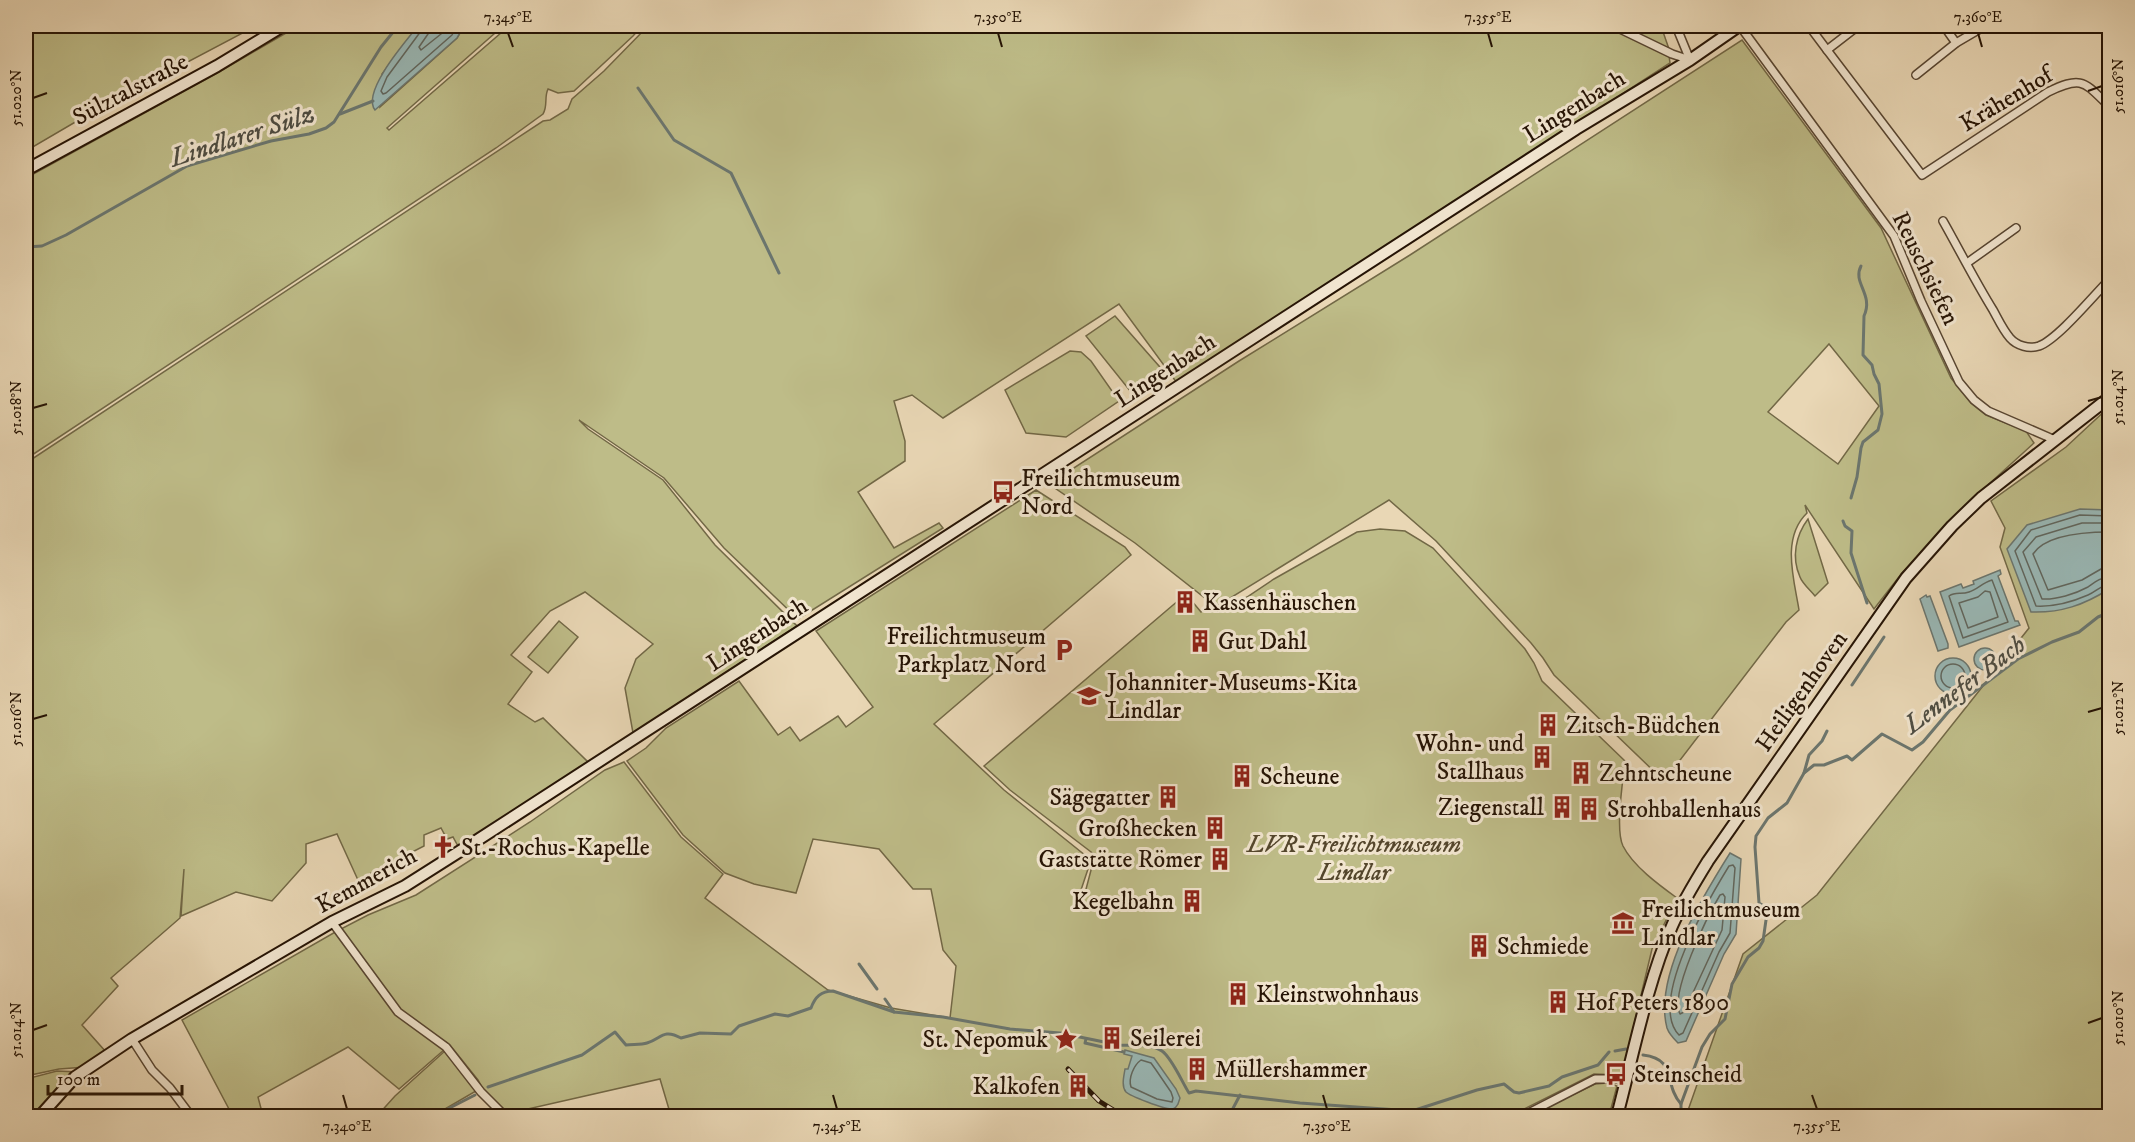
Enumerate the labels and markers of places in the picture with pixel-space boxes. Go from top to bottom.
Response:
place label: Freilichtmuseum Nord [1021,464,1181,522]
bus stop icon: Freilichtmuseum Nord [990,479,1016,505]
place label: Kassenhäuschen [1203,588,1357,618]
building icon: Kassenhäuschen [1172,589,1198,615]
place label: Freilichtmuseum Parkplatz Nord [886,622,1046,680]
place label: Gut Dahl [1218,627,1308,657]
building icon: Gut Dahl [1187,628,1213,654]
parking icon: Freilichtmuseum Parkplatz Nord [1051,637,1077,663]
place label: Johanniter-Museums-Kita Lindlar [1105,668,1358,726]
school or university icon: Johanniter-Museums-Kita Lindlar [1076,683,1102,709]
place label: Zitsch-Büdchen [1566,711,1720,741]
building icon: Zitsch-Büdchen [1535,712,1561,738]
place label: Wohn- und Stallhaus [1415,729,1524,787]
building icon: Wohn- und Stallhaus [1529,744,1555,770]
place label: Zehntscheune [1599,759,1732,789]
building icon: Zehntscheune [1568,760,1594,786]
place label: Scheune [1260,762,1339,792]
building icon: Scheune [1229,763,1255,789]
place label: Sägegatter [1049,783,1150,813]
building icon: Sägegatter [1155,784,1181,810]
place label: Ziegenstall [1438,793,1545,823]
building icon: Ziegenstall [1549,794,1575,820]
place label: Strohballenhaus [1607,795,1761,825]
building icon: Strohballenhaus [1576,796,1602,822]
place label: Großhecken [1078,814,1197,844]
building icon: Großhecken [1202,815,1228,841]
place label: St.-Rochus-Kapelle [461,833,650,863]
church icon: St.-Rochus-Kapelle [430,834,456,860]
place label: Gaststätte Römer [1039,845,1202,875]
building icon: Gaststätte Römer [1207,846,1233,872]
place label: Kegelbahn [1072,887,1174,917]
building icon: Kegelbahn [1179,888,1205,914]
place label: Freilichtmuseum Lindlar [1641,895,1801,953]
museum icon: Freilichtmuseum Lindlar [1610,910,1636,936]
place label: Schmiede [1497,932,1589,962]
building icon: Schmiede [1466,933,1492,959]
place label: Kleinstwohnhaus [1256,980,1419,1010]
building icon: Kleinstwohnhaus [1225,981,1251,1007]
place label: Hof Peters 1890 [1576,988,1729,1018]
building icon: Hof Peters 1890 [1545,989,1571,1015]
place label: Seilerei [1130,1024,1201,1054]
place label: St. Nepomuk [923,1025,1048,1055]
building icon: Seilerei [1099,1025,1125,1051]
place icon: St. Nepomuk [1053,1026,1079,1052]
place label: Müllershammer [1215,1055,1367,1085]
building icon: Müllershammer [1184,1056,1210,1082]
place label: Steinscheid [1634,1060,1742,1090]
bus stop icon: Steinscheid [1603,1061,1629,1087]
place label: Kalkofen [972,1072,1060,1102]
building icon: Kalkofen [1065,1073,1091,1099]

